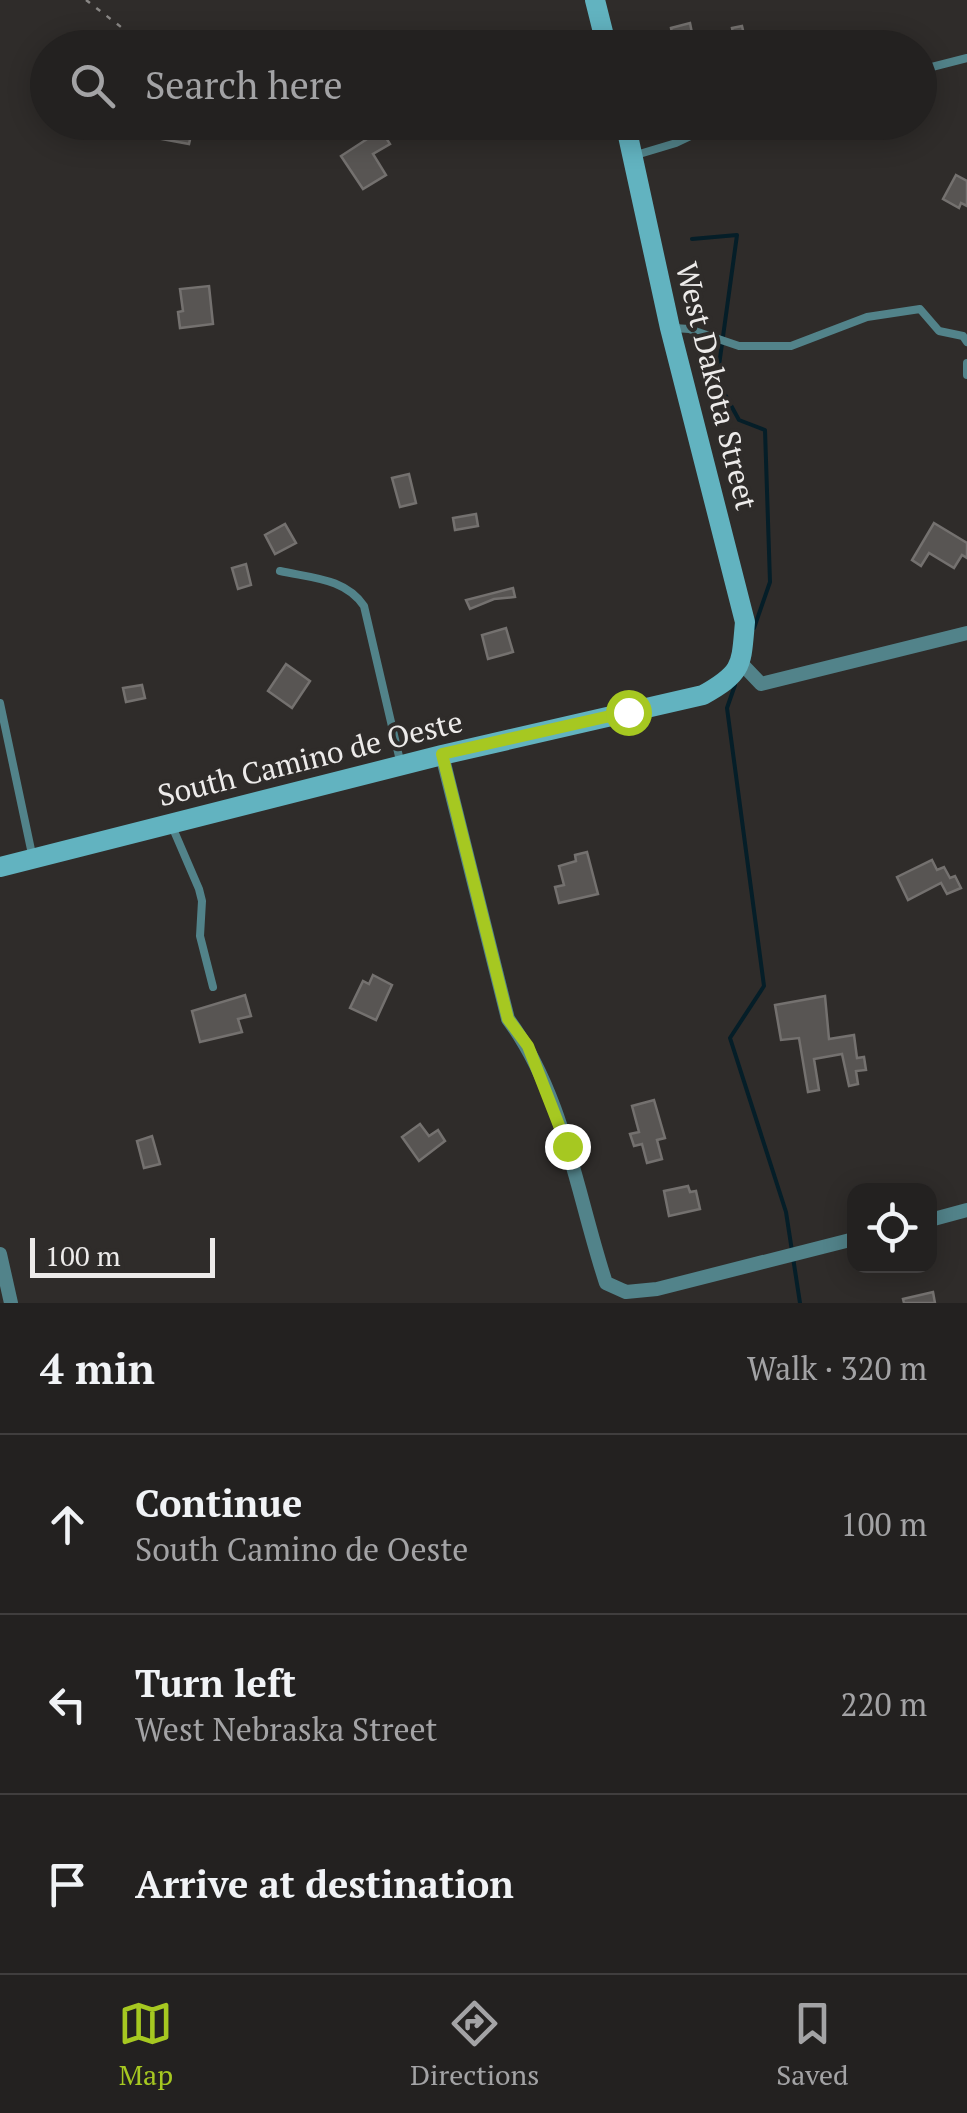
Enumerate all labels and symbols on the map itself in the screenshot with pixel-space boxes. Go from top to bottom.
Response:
street label: West Dakota Street [667,258,767,514]
route start [606,690,652,736]
street label: South Camino de Oeste [154,701,466,815]
route end [545,1124,591,1170]
scale bar [30,1233,215,1278]

